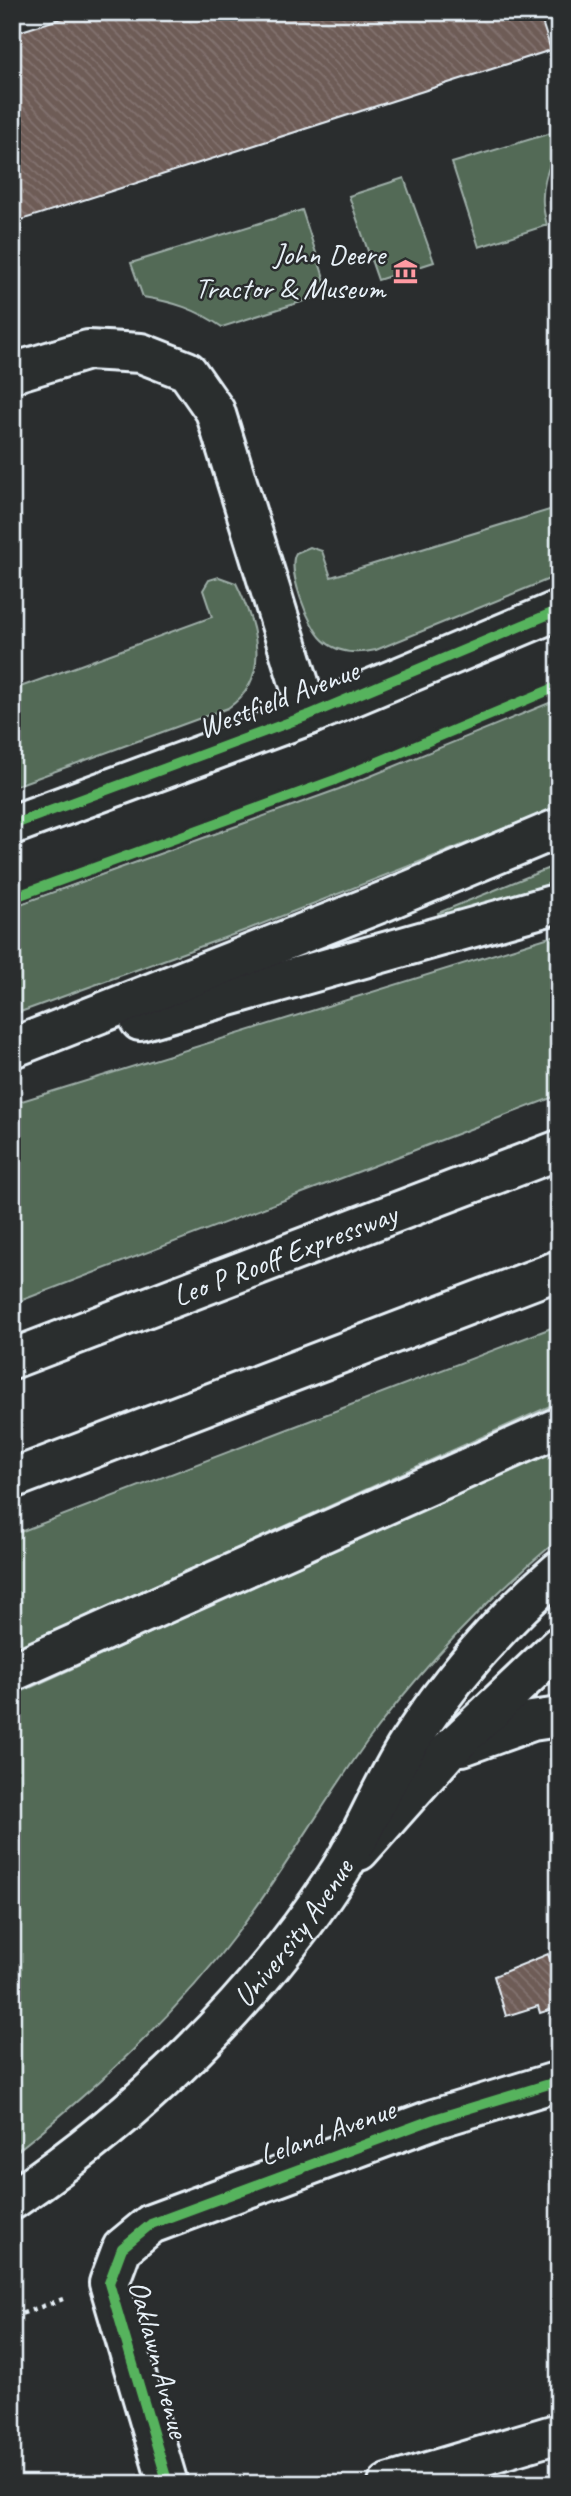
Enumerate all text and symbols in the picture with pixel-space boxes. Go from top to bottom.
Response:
place label: John Deere Tractor & Museum [195,235,387,307]
museum icon: John Deere Tractor & Museum [391,257,419,285]
street label: Westfield Avenue [193,650,366,747]
street label: Leo P Rooff Expressway [168,1194,405,1315]
street label: University Avenue [225,1850,363,2015]
street label: Leland Avenue [254,2089,402,2174]
street label: Oaklawn Avenue [120,2276,199,2444]

